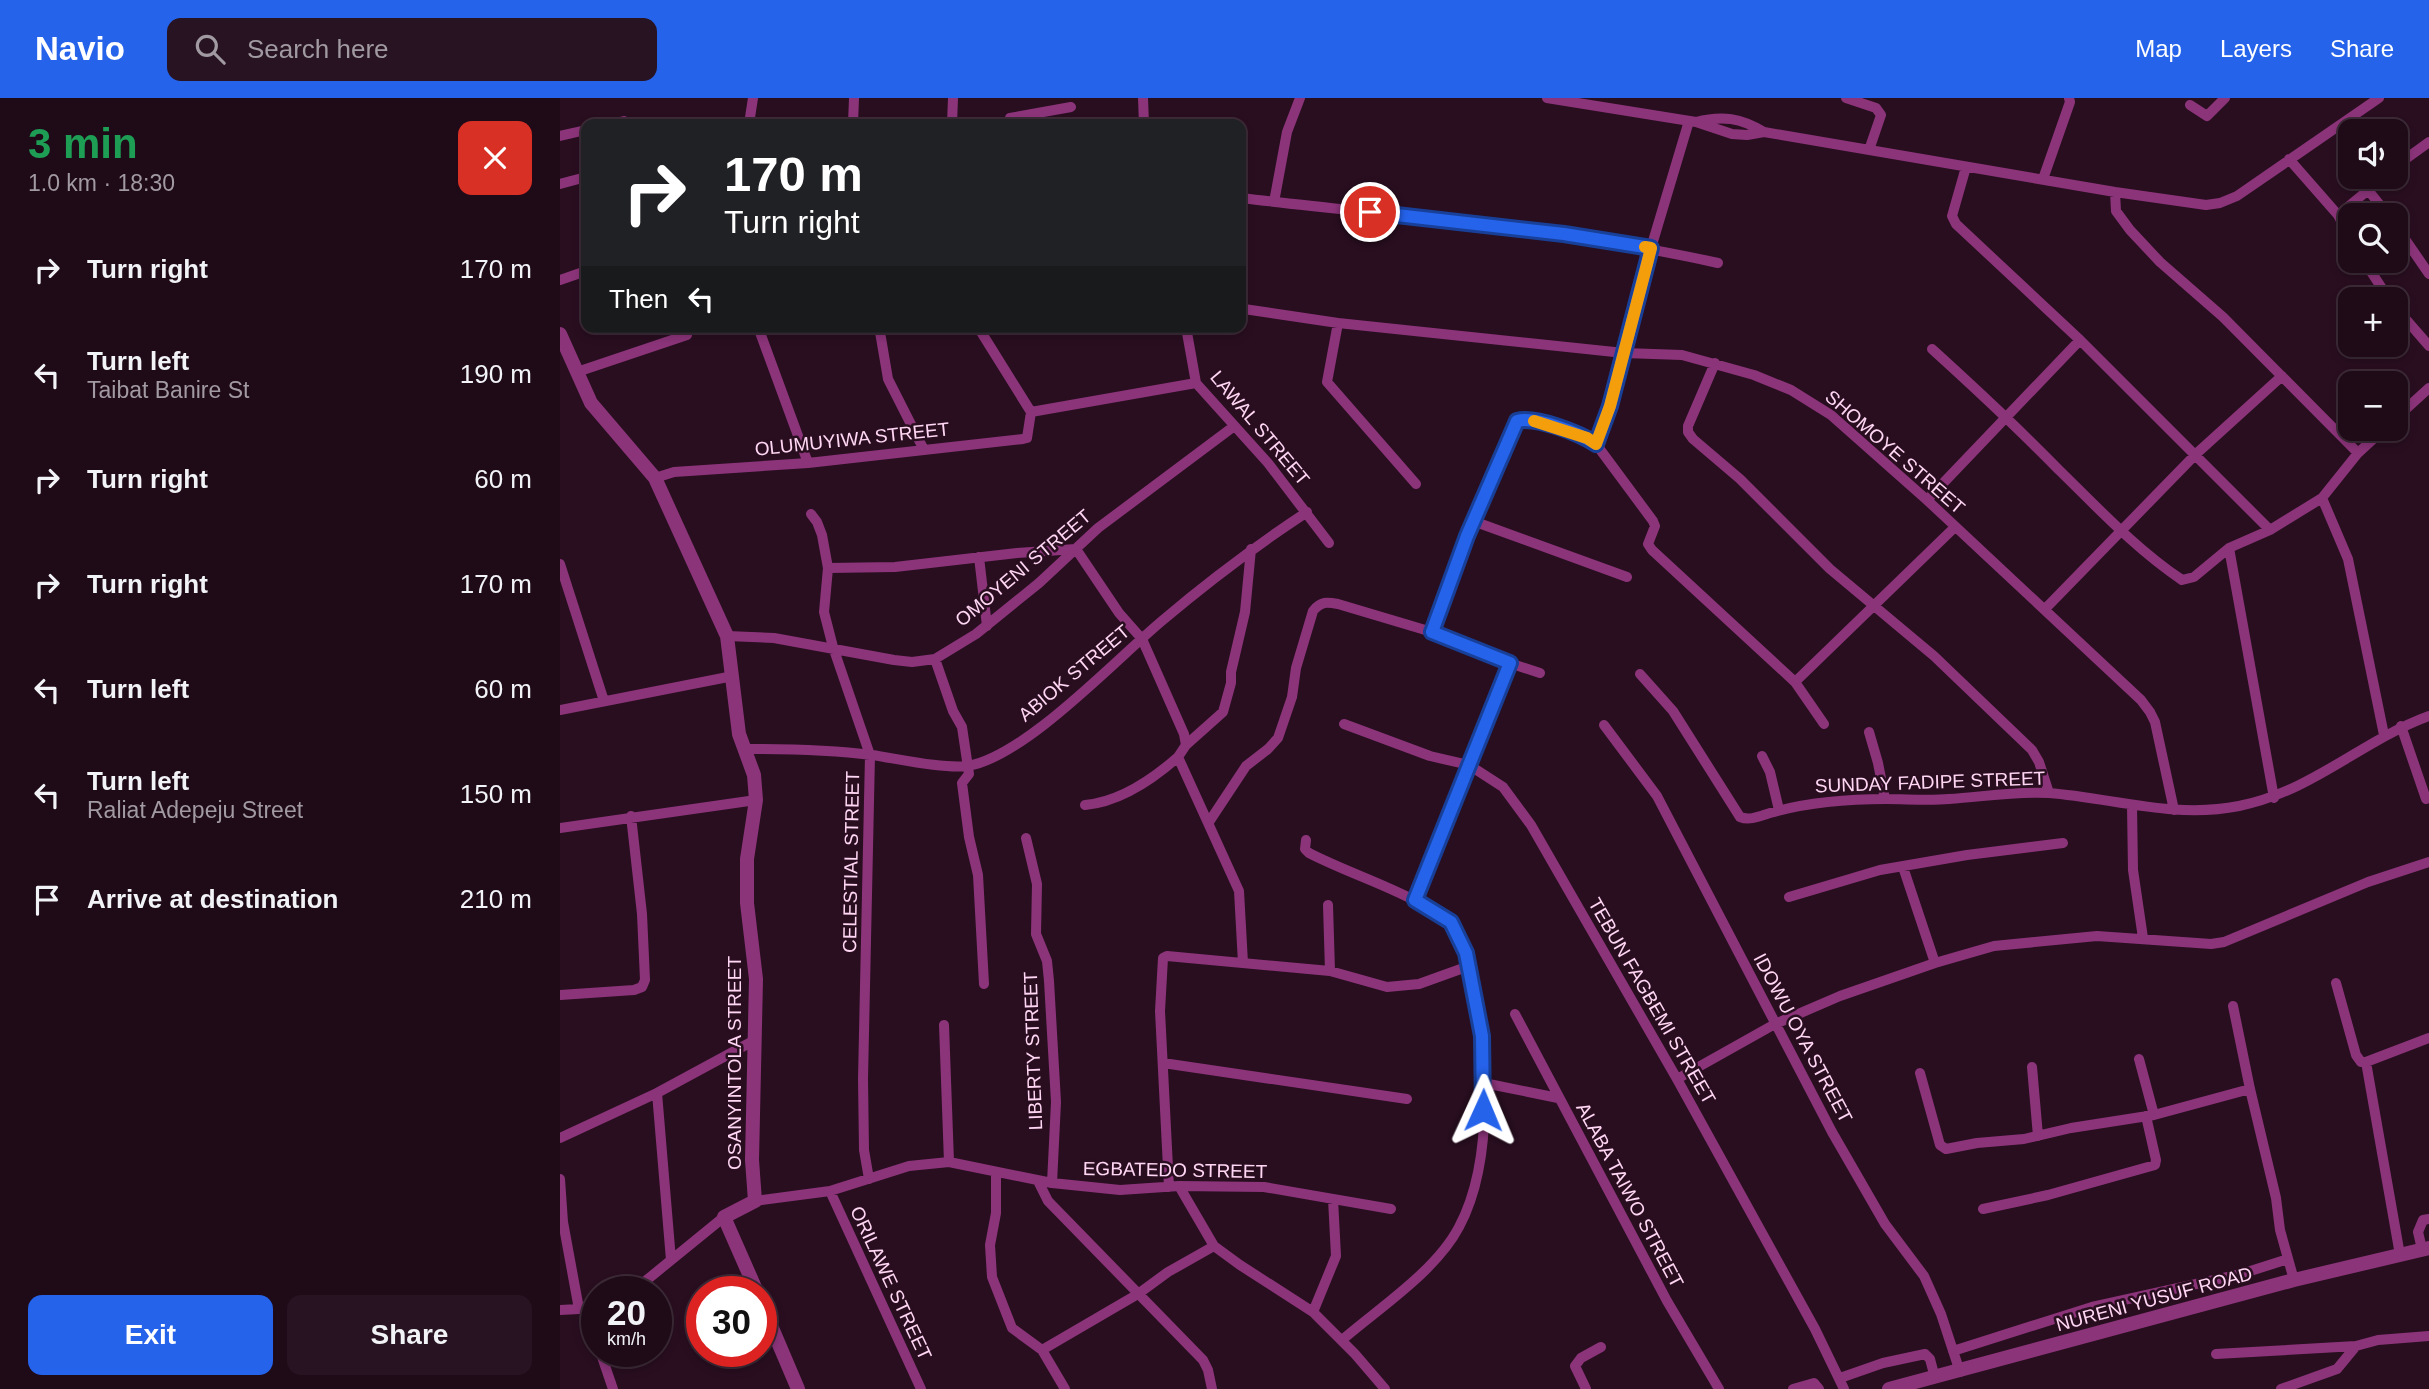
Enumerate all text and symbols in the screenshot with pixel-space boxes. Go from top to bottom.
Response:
search box [167,18,657,81]
text: Navio [35,30,125,67]
icon: search [191,30,229,68]
text: Search here [247,34,389,64]
text: Map [2135,35,2182,62]
text: Layers [2220,35,2292,62]
text: Share [2330,35,2394,62]
map controls [2338,119,2408,441]
button: sound [2338,119,2408,189]
text: 3 min [28,120,138,167]
button: close [458,121,532,195]
icon: right [609,147,700,238]
text: 170 m [724,147,863,201]
text: 1.0 km · 18:30 [28,170,175,196]
pin [1340,182,1400,242]
icon: arrive [1351,193,1389,231]
button: search [2338,203,2408,273]
text: Turn right [724,204,860,240]
icon: right [28,251,66,289]
text: Turn right [87,254,208,284]
text: 170 m [460,254,532,284]
icon: left [682,280,720,318]
text: Then [609,284,668,314]
button: + [2338,287,2408,357]
text: Turn left [87,346,189,376]
icon: left [28,356,66,394]
text: 190 m [460,359,532,389]
street label: LAWAL STREET [1206,367,1314,490]
button: − [2338,371,2408,441]
text: Taibat Banire St [87,377,249,403]
street label: SHOMOYE STREET [1821,386,1969,518]
street label: OLUMUYIWA STREET [754,418,951,460]
icon: right [28,461,66,499]
text: Turn right [87,464,208,494]
text: 60 m [474,464,532,494]
street label: OMOYENI STREET [951,505,1095,631]
icon: right [28,566,66,604]
text: Turn right [87,569,208,599]
text: 170 m [460,569,532,599]
street label: ABIOK STREET [1014,620,1134,725]
icon: left [28,671,66,709]
text: Turn left [87,674,189,704]
text: 60 m [474,674,532,704]
text: Turn left [87,766,189,796]
street label: SUNDAY FADIPE STREET [1814,767,2046,797]
street label: CELESTIAL STREET [839,770,863,953]
icon: left [28,776,66,814]
text: 150 m [460,779,532,809]
text: Raliat Adepeju Street [87,797,303,823]
icon: arrive [28,881,66,919]
text: Arrive at destination [87,884,338,914]
text: 210 m [460,884,532,914]
street label: TEBUN FAGBEMI STREET [1584,894,1720,1108]
street label: IDOWU OYA STREET [1749,950,1857,1127]
street label: OSANYINTOLA STREET [724,956,745,1170]
street label: LIBERTY STREET [1020,971,1046,1131]
position arrow [1446,1073,1520,1147]
street label: ALABA TAIWO STREET [1572,1099,1688,1291]
street label: EGBATEDO STREET [1083,1158,1268,1182]
street label: ORILAWE STREET [846,1203,936,1364]
street label: NURENI YUSUF ROAD [2054,1263,2254,1335]
speed limit sign: 30 [686,1276,777,1367]
text: 20 [607,1293,646,1332]
button: Exit [28,1295,273,1375]
button: Share [287,1295,532,1375]
text: km/h [607,1329,646,1349]

